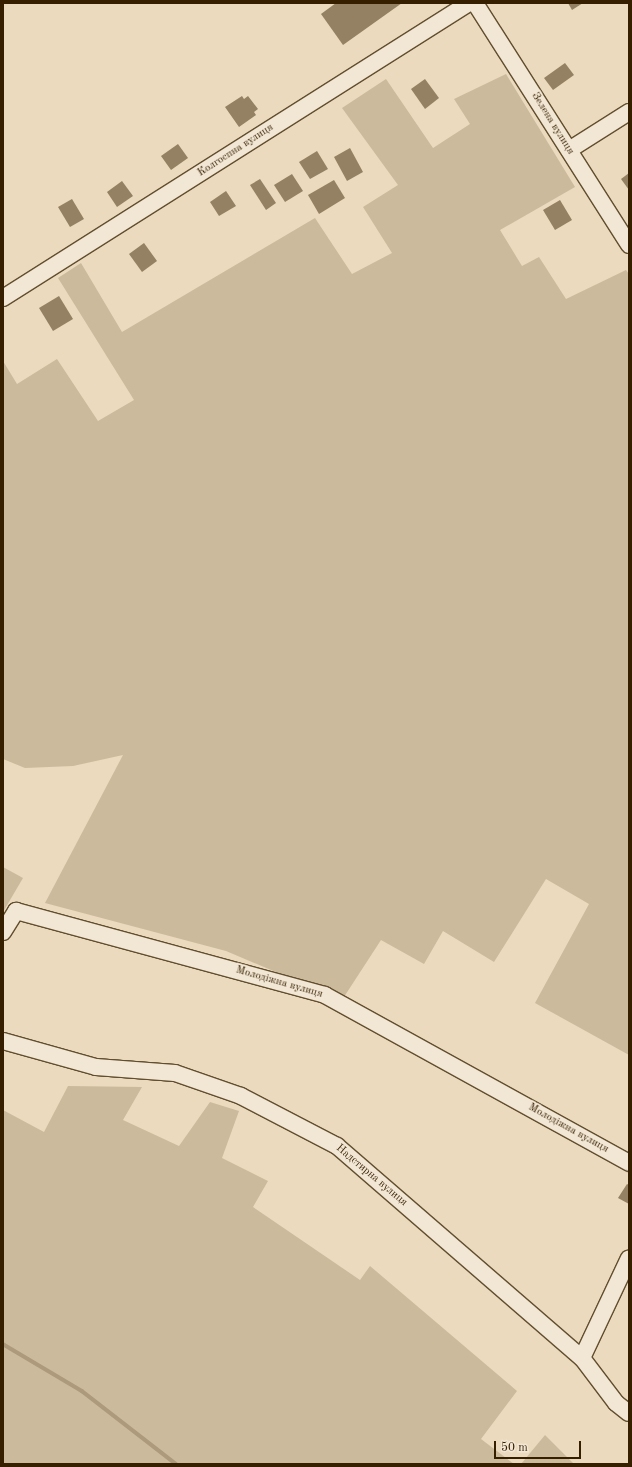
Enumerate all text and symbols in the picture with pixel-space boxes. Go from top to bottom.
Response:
street label: Зелена вулиця [528,90,576,158]
street label: Колгоспна вулиця [196,122,276,180]
street label: Молодіжна вулиця [234,964,324,1002]
street label: Молодіжна вулиця [525,1101,611,1157]
street label: Надстирна вулиця [333,1142,409,1210]
scale bar [496,1433,583,1459]
text: 50 m [501,1442,528,1454]

